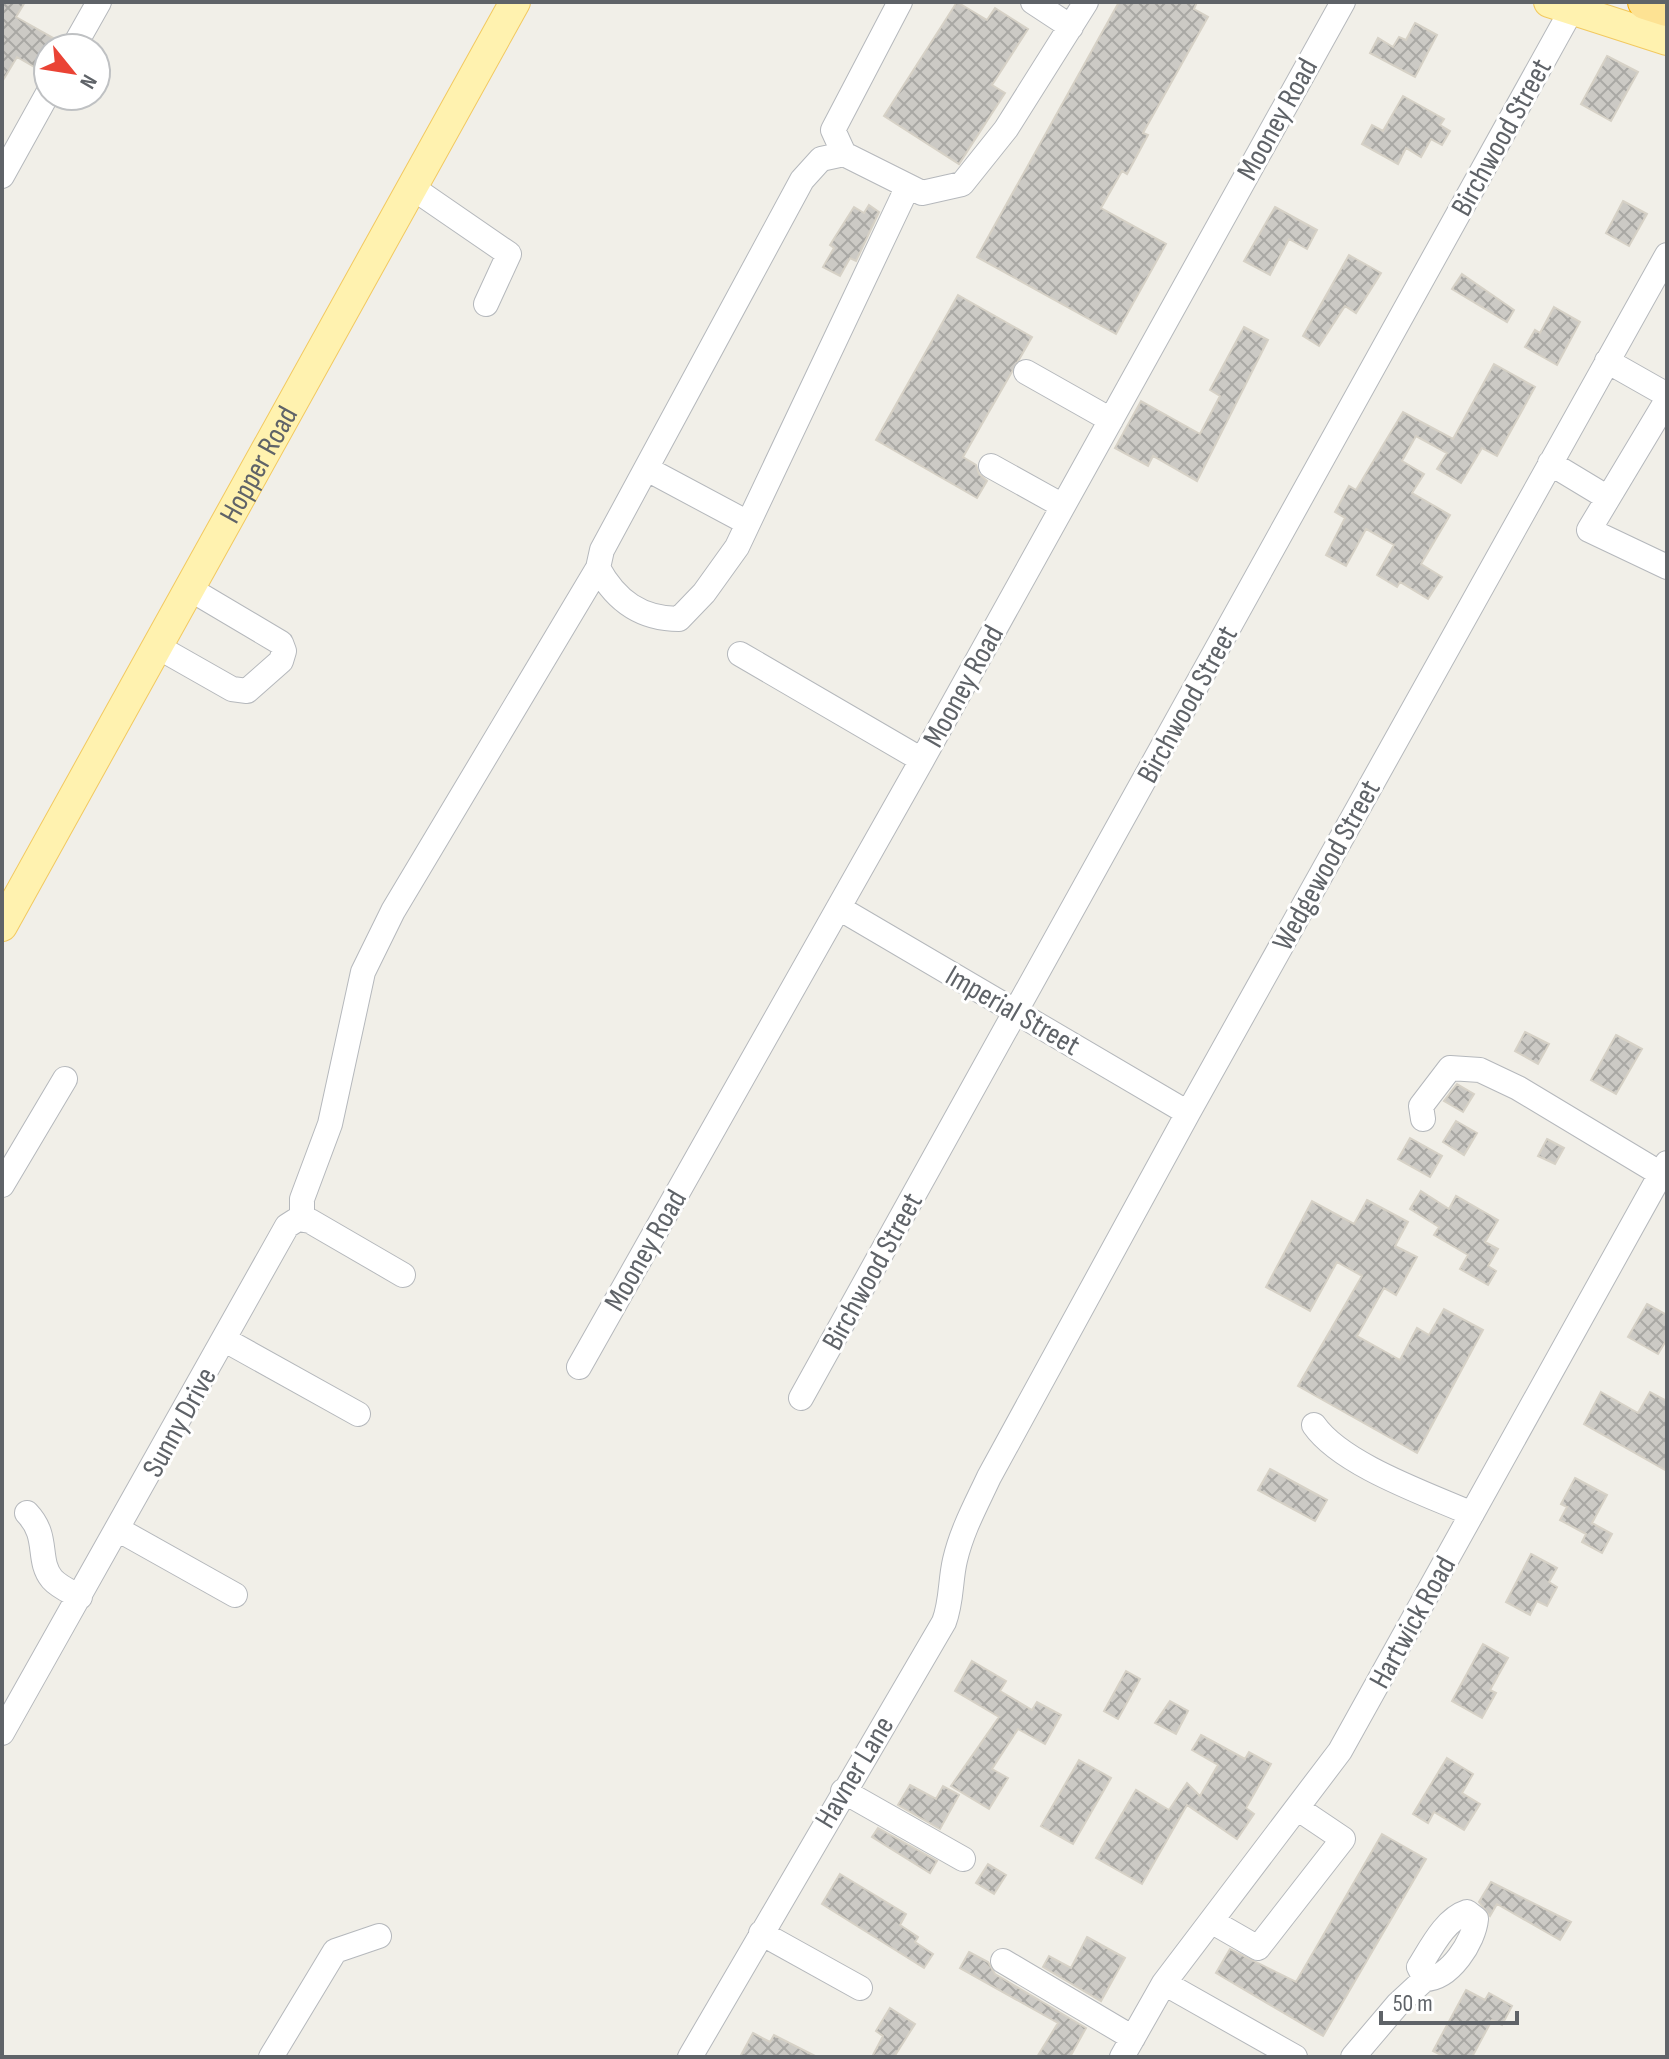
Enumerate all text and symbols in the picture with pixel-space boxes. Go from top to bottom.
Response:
north arrow [32,32,112,112]
street label: Mooney Road [1230,52,1326,187]
street label: Birchwood Street [1444,53,1560,222]
text: N [73,69,103,93]
street label: Hopper Road [212,400,306,530]
street label: Mooney Road [916,619,1012,754]
street label: Birchwood Street [1130,620,1246,789]
street label: Wedgewood Street [1265,774,1389,957]
street label: Imperial Street [939,958,1086,1064]
street label: Mooney Road [597,1184,695,1317]
street label: Birchwood Street [815,1187,931,1356]
street label: Sunny Drive [135,1361,225,1484]
street label: Hartwick Road [1362,1550,1464,1695]
street label: Havner Lane [807,1710,902,1835]
scale bar [1381,1975,1517,2025]
text: 50 m [1393,1989,1433,2018]

